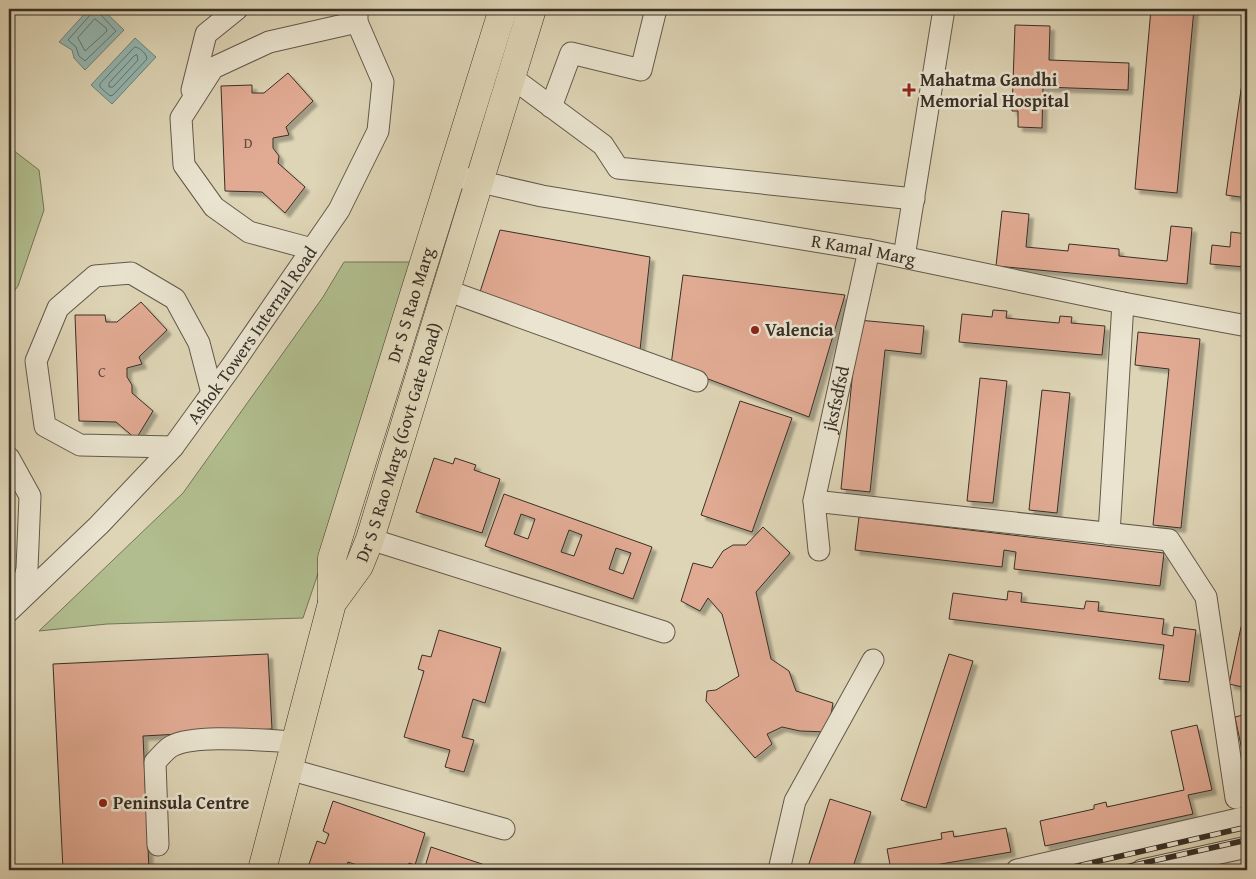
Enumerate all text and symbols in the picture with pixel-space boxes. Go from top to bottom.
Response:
place label: Mahatma Gandhi Memorial Hospital [920,66,1070,114]
marker: Mahatma Gandhi Memorial Hospital [902,83,916,97]
house number: D [243,132,253,153]
street label: R Kamal Marg [809,227,918,272]
street label: Ashok Towers Internal Road [180,240,323,429]
street label: Dr S S Rao Marg [380,244,441,366]
place label: Valencia [765,316,834,343]
street label: Dr S S Rao Marg (Govt Gate Road) [348,319,448,566]
marker: Valencia [749,324,761,336]
house number: C [98,361,106,382]
street label: jksfsdfsd [815,363,856,437]
place label: Peninsula Centre [113,789,249,816]
marker: Peninsula Centre [97,797,109,809]

